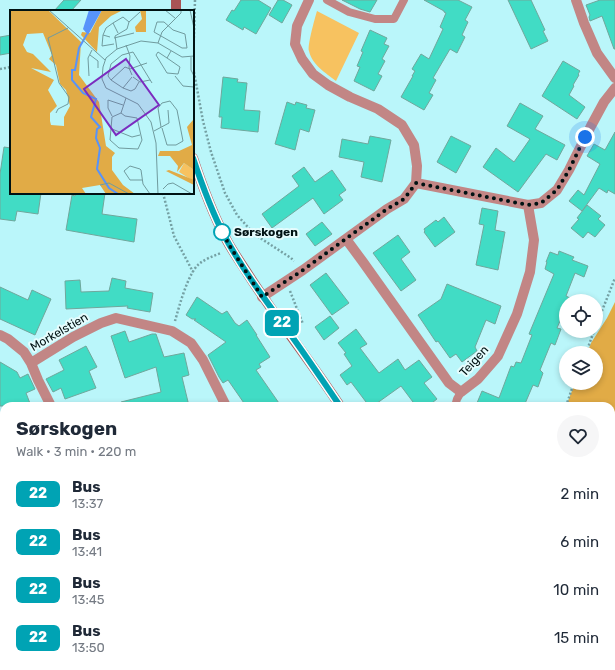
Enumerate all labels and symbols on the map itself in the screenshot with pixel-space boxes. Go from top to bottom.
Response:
inset map [10,10,194,194]
your location [575,127,595,147]
marker: Sørskogen [213,223,231,241]
place label: Sørskogen [234,225,298,239]
street label: Morkelstien [28,310,90,354]
line badge: 22 [264,310,300,336]
street label: Teigen [457,343,491,379]

